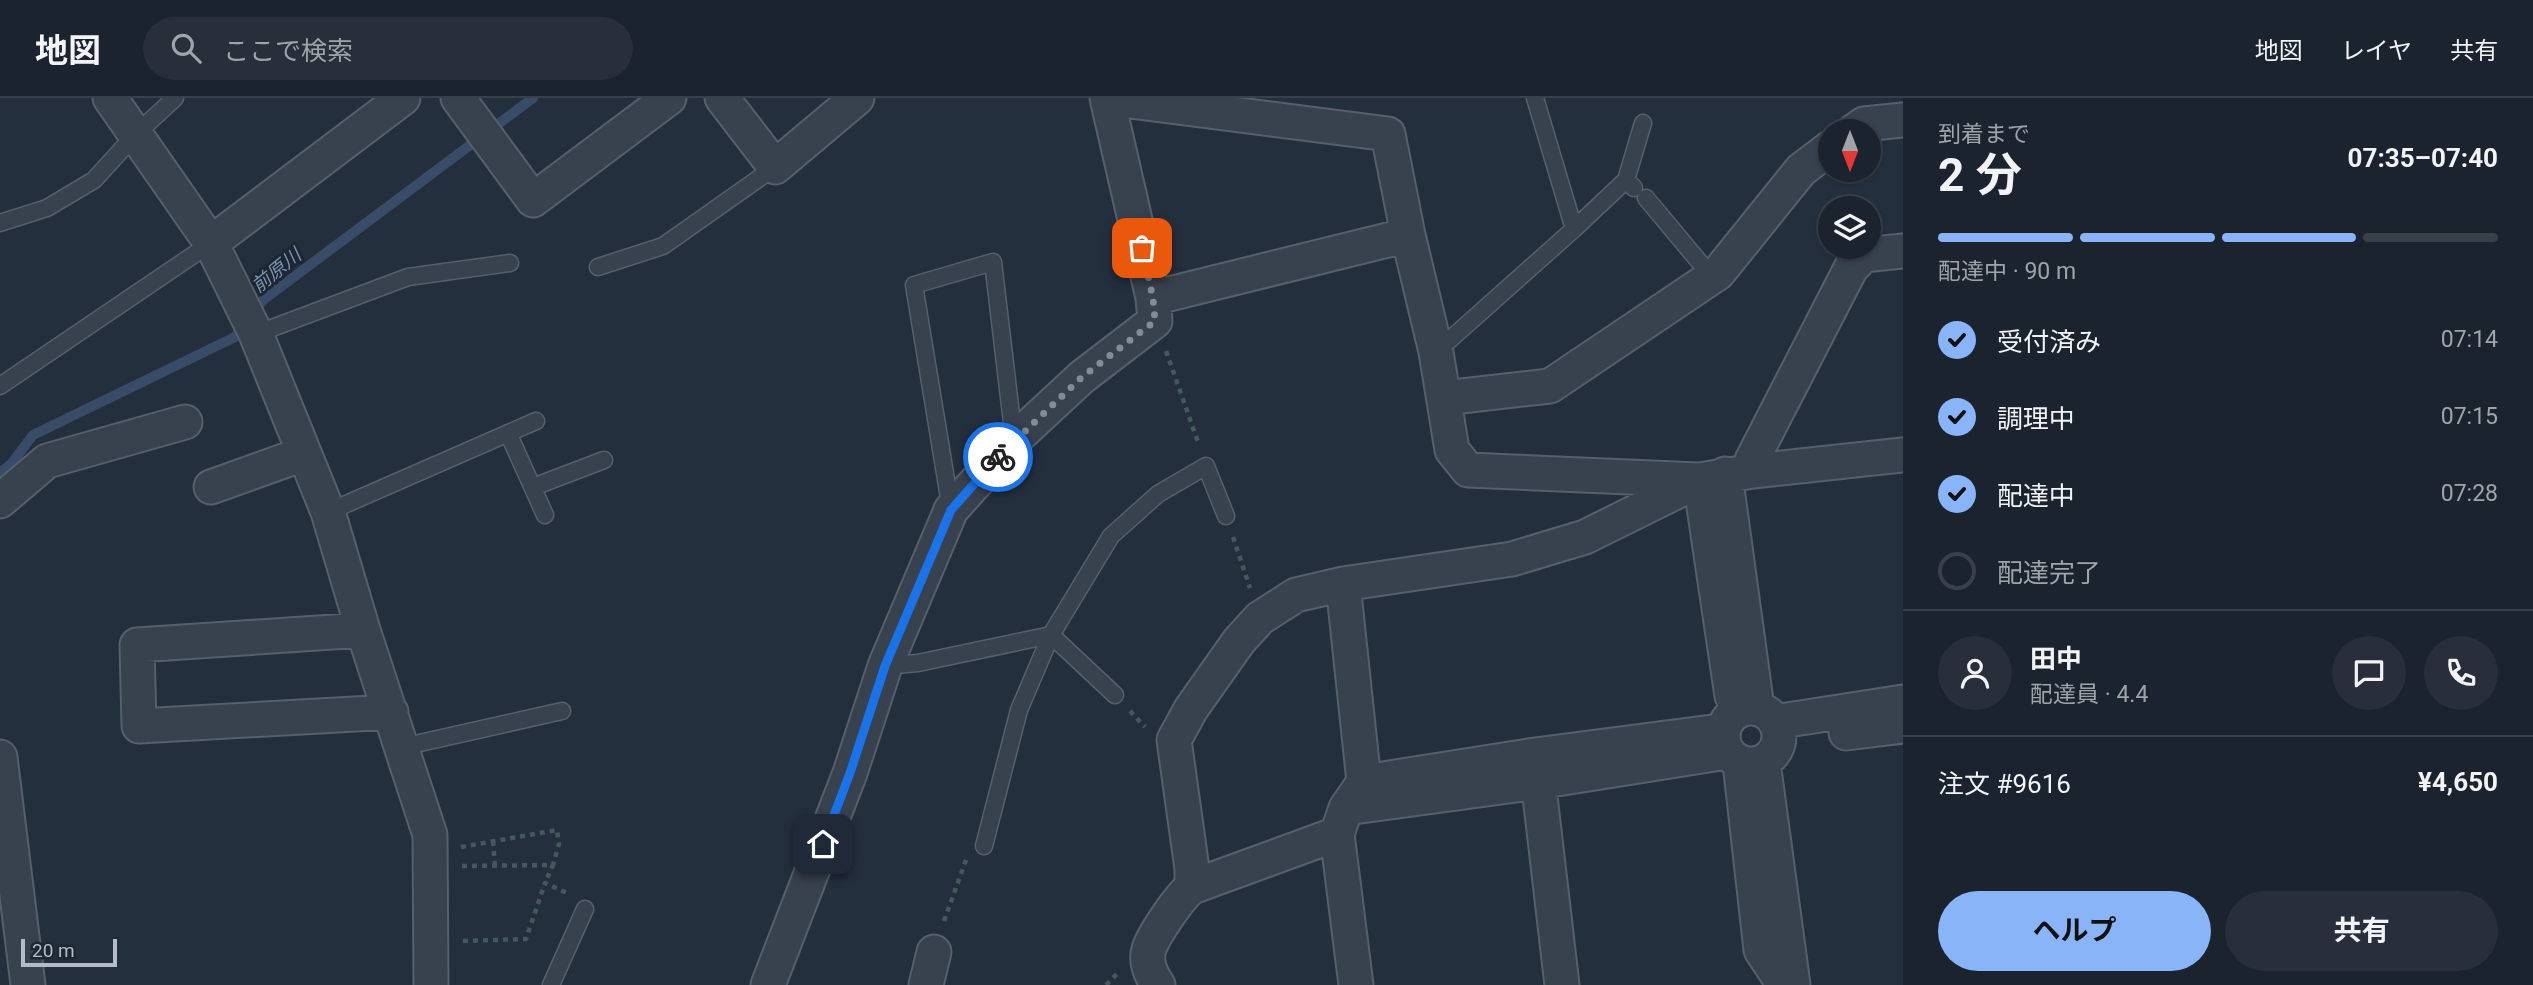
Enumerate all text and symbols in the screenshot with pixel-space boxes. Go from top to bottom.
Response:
search box [143,17,633,80]
icon: search [167,29,205,67]
text: 地図 [35,31,101,70]
text: ここで検索 [223,36,353,66]
text: 地図 [2255,37,2303,65]
text: レイヤ [2341,37,2412,65]
text: 共有 [2450,37,2498,65]
north arrow [1818,119,1881,182]
map controls [1818,119,1881,259]
text: 到着まで [1938,121,2030,148]
text: 07:35–07:40 [2348,143,2498,173]
text: 2 分 [1938,148,2022,202]
button: layers [1818,196,1881,259]
pin [1112,218,1172,278]
icon: bag [1123,229,1161,267]
water label: 前原川 [247,242,307,297]
text: 配達中 · 90 m [1938,258,2076,285]
icon: check [1938,321,1976,359]
text: 07:14 [2441,326,2498,353]
text: 受付済み [1997,327,2101,357]
icon: check [1938,398,1976,436]
text: 07:15 [2441,403,2498,430]
text: 調理中 [1997,404,2075,434]
courier [963,422,1033,492]
icon: bike [979,438,1017,476]
icon: check [1938,475,1976,513]
text: 07:28 [2441,480,2498,507]
text: 配達中 [1997,481,2075,511]
text: 配達完了 [1997,558,2101,588]
button: person [1938,636,2012,710]
button: chat [2332,636,2406,710]
button: phone [2424,636,2498,710]
text: 田中 [2030,644,2082,674]
text: 配達員 · 4.4 [2030,681,2148,708]
text: ¥4,650 [2418,767,2498,797]
text: 注文 #9616 [1938,769,2071,799]
pin [793,814,853,874]
icon: home [804,825,842,863]
button: ヘルプ [1938,891,2211,971]
button: 共有 [2225,891,2498,971]
scale bar [21,936,117,968]
text: 20 m [32,939,75,962]

